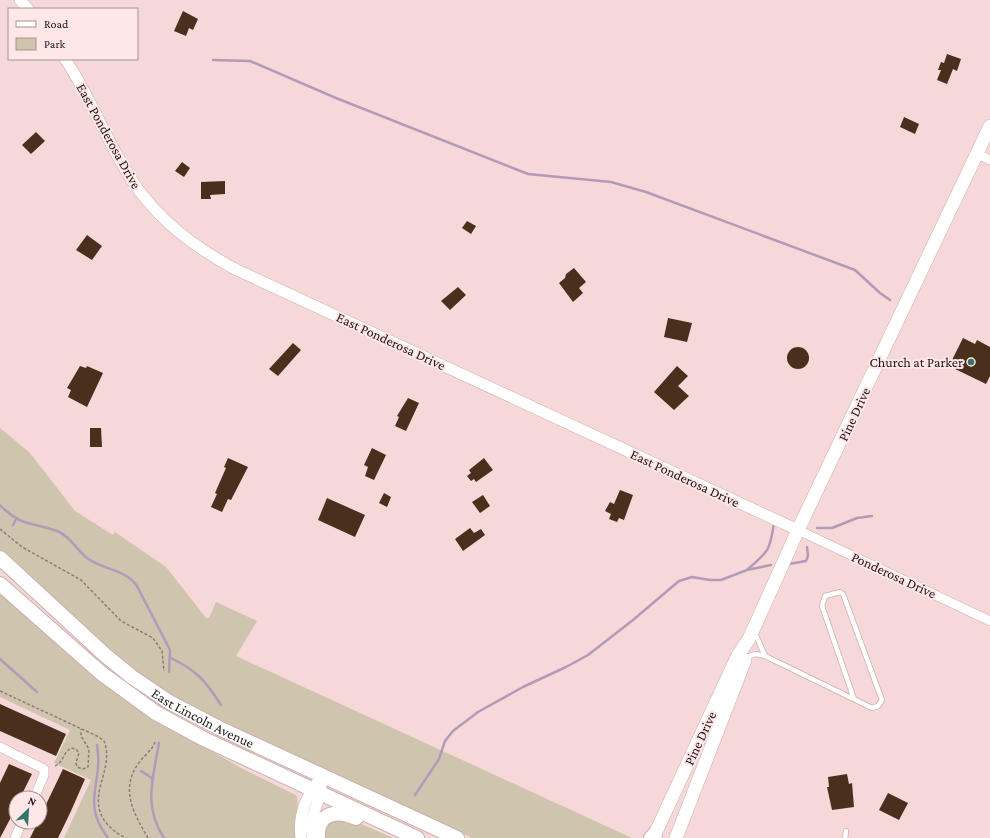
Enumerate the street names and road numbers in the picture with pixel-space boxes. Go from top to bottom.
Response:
street label: East Ponderosa Drive [73,80,145,192]
street label: East Ponderosa Drive [334,309,448,373]
street label: Pine Drive [835,385,873,443]
street label: East Ponderosa Drive [628,446,742,510]
street label: Ponderosa Drive [849,548,939,602]
street label: East Lincoln Avenue [149,685,257,751]
street label: Pine Drive [681,709,719,767]

